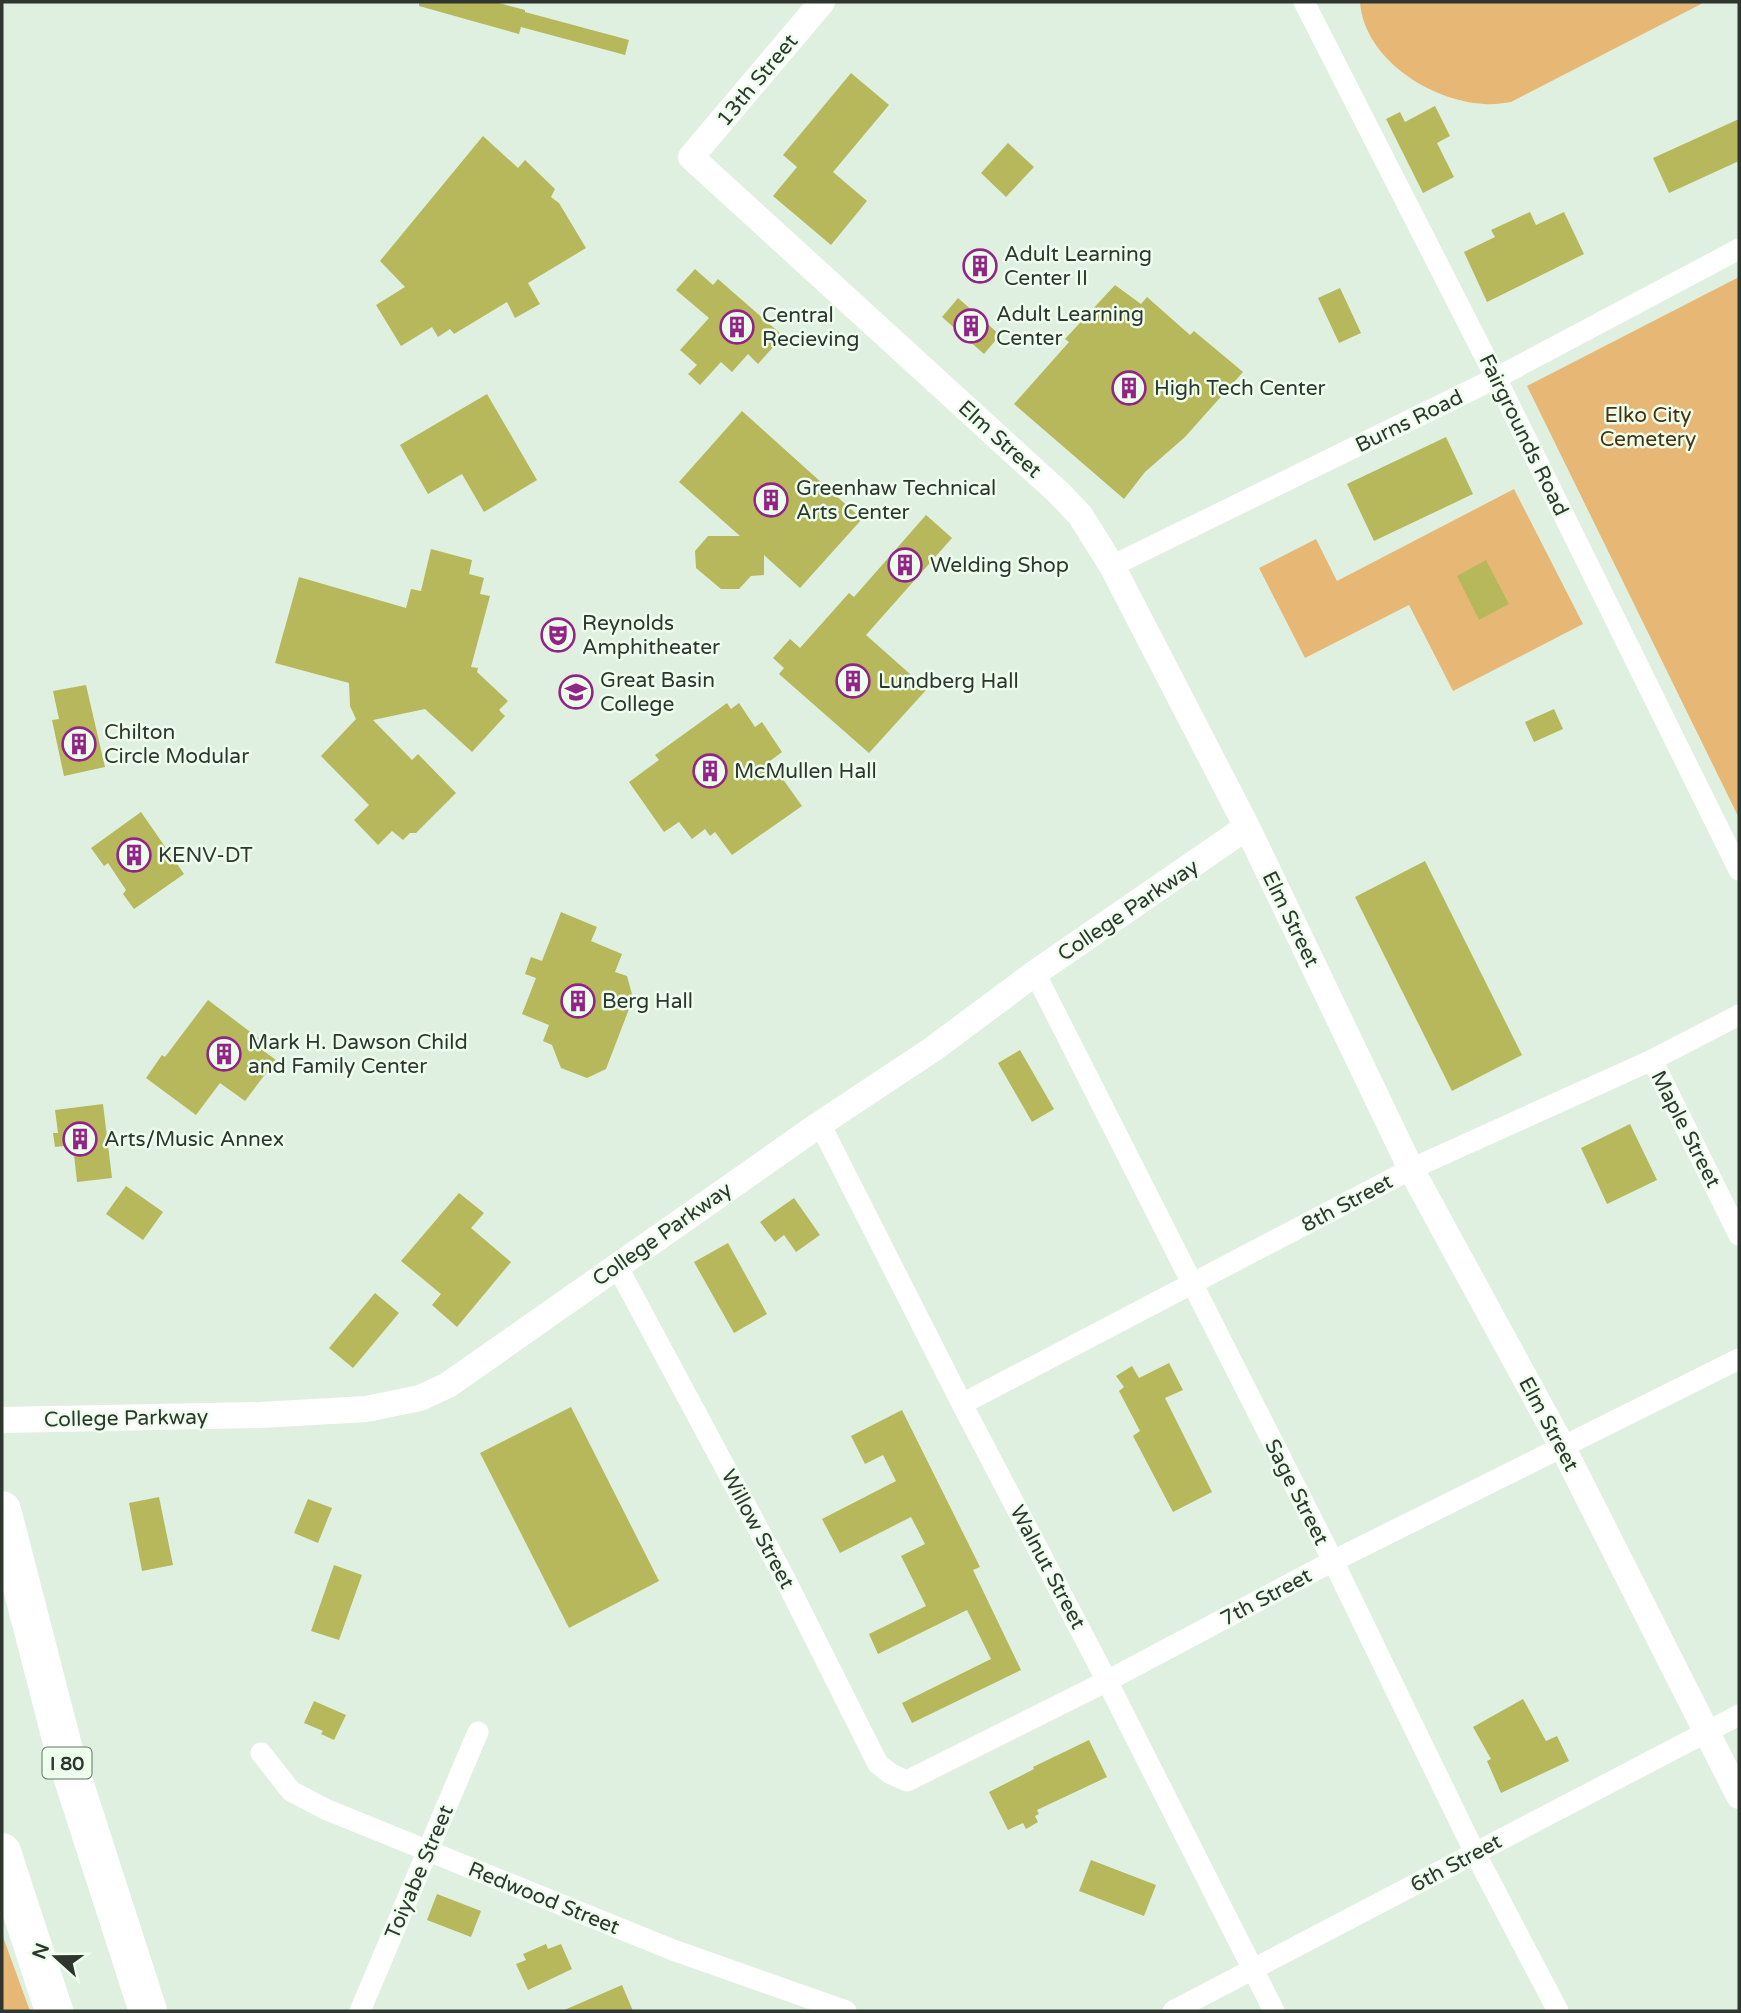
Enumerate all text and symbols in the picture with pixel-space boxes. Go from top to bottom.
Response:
street label: 13th Street [712,29,803,132]
place label: Adult Learning Center II [1004,242,1152,291]
building icon: Adult Learning Center II [961,247,999,285]
place label: Adult Learning Center [996,302,1144,351]
place label: Central Recieving [762,303,859,352]
building icon: Adult Learning Center [952,307,990,345]
building icon: Central Recieving [718,308,756,346]
street label: Fairgrounds Road [1474,350,1574,520]
building icon: High Tech Center [1110,369,1148,407]
place label: High Tech Center [1154,376,1326,401]
street label: Burns Road [1351,385,1467,458]
street label: Elm Street [953,395,1046,483]
park label: Elko City Cemetery [1600,403,1696,452]
place label: Greenhaw Technical Arts Center [796,476,996,525]
building icon: Greenhaw Technical Arts Center [752,481,790,519]
building icon: Welding Shop [886,546,924,584]
place label: Welding Shop [930,553,1069,578]
place label: Reynolds Amphitheater [582,611,720,660]
theatre icon: Reynolds Amphitheater [539,616,577,654]
building icon: Lundberg Hall [834,662,872,700]
place label: Great Basin College [600,668,715,717]
place label: Lundberg Hall [878,669,1019,694]
school or university icon: Great Basin College [557,673,595,711]
place label: Chilton Circle Modular [104,720,249,769]
building icon: Chilton Circle Modular [60,725,98,763]
building icon: McMullen Hall [691,752,729,790]
place label: McMullen Hall [734,759,877,784]
building icon: KENV-DT [115,836,153,874]
place label: KENV-DT [158,843,253,868]
street label: College Parkway [1053,854,1203,967]
street label: Elm Street [1257,867,1324,971]
building icon: Berg Hall [559,982,597,1020]
place label: Berg Hall [602,989,693,1014]
place label: Mark H. Dawson Child and Family Center [248,1030,468,1079]
building icon: Mark H. Dawson Child and Family Center [205,1035,243,1073]
street label: Maple Street [1645,1067,1726,1192]
building icon: Arts/Music Annex [61,1120,99,1158]
place label: Arts/Music Annex [104,1127,284,1152]
street label: 8th Street [1297,1169,1397,1238]
street label: College Parkway [588,1177,737,1292]
street label: Elm Street [1513,1373,1584,1476]
street label: College Parkway [44,1405,208,1432]
street label: Sage Street [1259,1435,1334,1549]
street label: Willow Street [716,1465,799,1593]
street label: Walnut Street [1004,1501,1091,1633]
street label: 7th Street [1216,1563,1316,1632]
road number: I 80 [42,1748,92,1778]
street label: Toiyabe Street [380,1801,459,1943]
street label: 6th Street [1406,1829,1506,1898]
street label: Redwood Street [465,1857,623,1940]
north arrow [21,1922,91,1992]
text: N [28,1940,54,1962]

